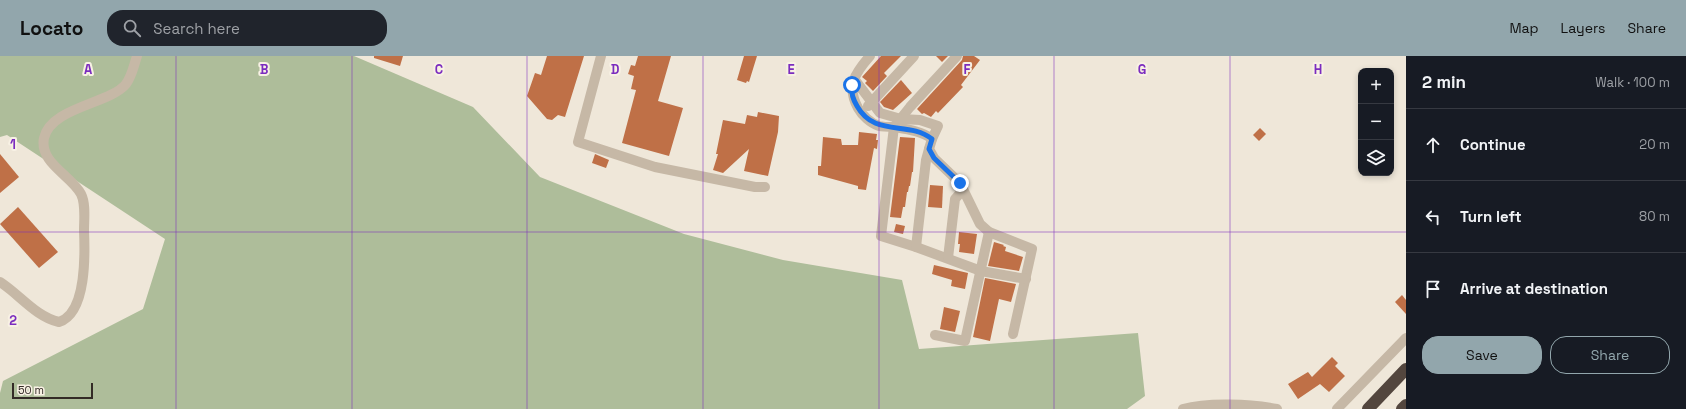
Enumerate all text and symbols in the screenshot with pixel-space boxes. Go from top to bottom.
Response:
search box [107,10,387,46]
text: Locato [20,16,83,41]
icon: search [121,17,143,39]
text: Search here [153,19,240,38]
text: Map [1509,19,1539,37]
text: Layers [1561,19,1605,37]
text: Share [1627,19,1666,37]
text: A [84,61,93,78]
text: B [260,61,269,78]
text: C [435,61,443,78]
text: D [611,61,620,78]
text: E [787,61,795,78]
text: F [964,61,971,78]
text: G [1138,61,1146,78]
text: H [1314,61,1322,78]
map controls [1358,68,1394,176]
button: + [1358,68,1394,104]
text: 2 min [1422,71,1466,93]
text: Walk · 100 m [1595,74,1670,91]
route start [843,76,861,94]
button: − [1358,104,1394,140]
icon: ahead [1422,134,1444,156]
text: Continue [1460,135,1526,154]
text: 1 [10,136,16,153]
text: 20 m [1639,136,1670,153]
button: layers [1358,140,1394,176]
route end [951,174,969,192]
icon: left [1422,206,1444,228]
text: Turn left [1460,207,1522,226]
text: 80 m [1639,208,1670,225]
icon: arrive [1422,278,1444,300]
text: Arrive at destination [1460,279,1608,298]
text: 2 [9,312,17,329]
button: Save [1422,336,1542,374]
button: Share [1550,336,1670,374]
scale bar [12,381,93,400]
text: 50 m [18,383,44,397]

